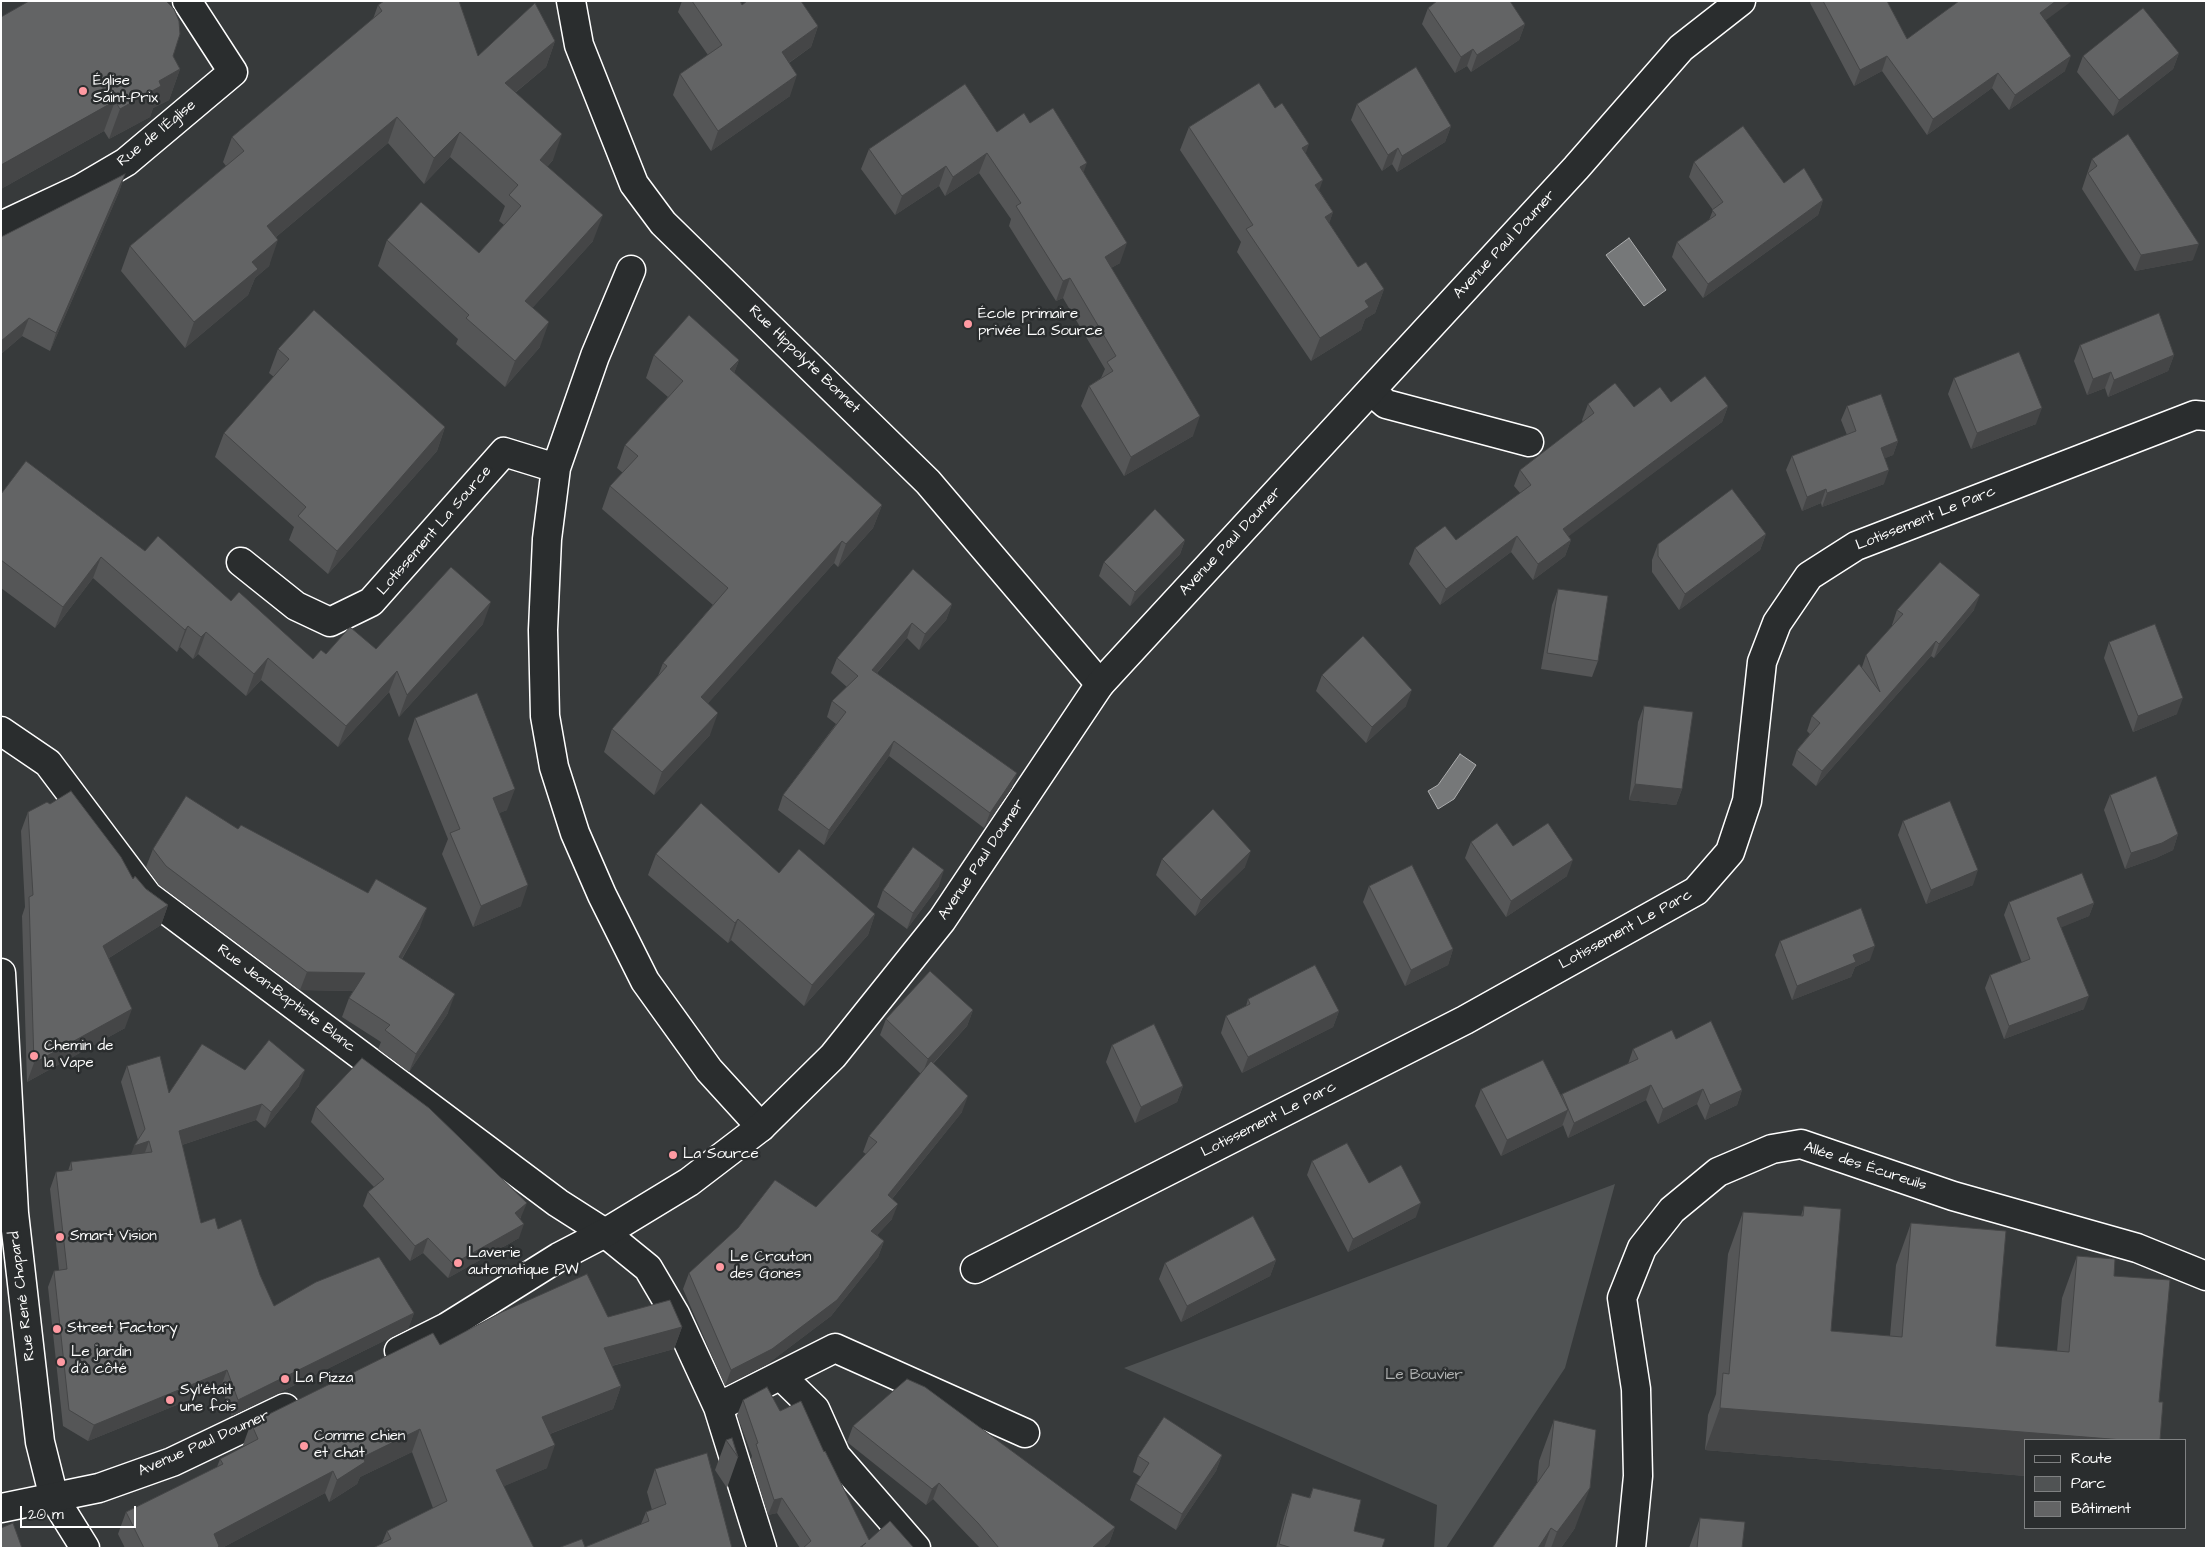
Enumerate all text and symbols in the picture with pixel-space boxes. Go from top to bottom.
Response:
place label: Église Saint-Prix [93,73,158,108]
marker: Église Saint-Prix [77,85,89,97]
street label: Rue de l'Église [114,97,200,171]
street label: Avenue Paul Doumer [1450,187,1560,303]
street label: Rue Hippolyte Bonnet [745,302,863,418]
place label: École primaire privée La Source [978,306,1103,341]
marker: École primaire privée La Source [962,318,974,330]
street label: Lotissement La Source [374,463,496,599]
street label: Lotissement Le Parc [1853,483,1999,555]
street label: Avenue Paul Doumer [1176,484,1286,600]
street label: Avenue Paul Doumer [935,796,1029,924]
street label: Lotissement Le Parc [1556,886,1696,974]
street label: Rue Jean-Baptiste Blanc [213,941,359,1057]
place label: Chemin de la Vape [44,1038,113,1073]
marker: Chemin de la Vape [28,1050,40,1062]
street label: Lotissement Le Parc [1198,1078,1340,1162]
street label: Allée des Écureuils [1801,1139,1929,1195]
place label: La Source [683,1146,759,1164]
marker: La Source [667,1149,679,1161]
place label: Smart Vision [70,1228,157,1246]
street label: Rue René Chapard [6,1230,40,1362]
marker: Smart Vision [54,1231,66,1243]
place label: Laverie automatique PW [468,1245,579,1280]
place label: Le Crouton des Gones [730,1249,811,1284]
marker: Laverie automatique PW [452,1257,464,1269]
marker: Le Crouton des Gones [714,1261,726,1273]
place label: Street Factory [67,1320,178,1338]
marker: Street Factory [51,1323,63,1335]
place label: Le jardin d'à côté [71,1344,132,1379]
marker: Le jardin d'à côté [55,1356,67,1368]
park label: Le Bouvier [1385,1367,1463,1385]
place label: La Pizza [295,1370,353,1388]
marker: La Pizza [279,1373,291,1385]
place label: Syl'était une fois [180,1382,236,1417]
marker: Syl'était une fois [164,1394,176,1406]
street label: Avenue Paul Doumer [136,1407,272,1481]
place label: Comme chien et chat [314,1428,405,1463]
legend [2024,1439,2187,1529]
marker: Comme chien et chat [298,1440,310,1452]
text: Route [2071,1448,2112,1469]
text: Parc [2071,1473,2106,1494]
scale bar [22,1496,139,1528]
text: Bâtiment [2071,1498,2131,1519]
text: 20 m [28,1504,64,1525]

